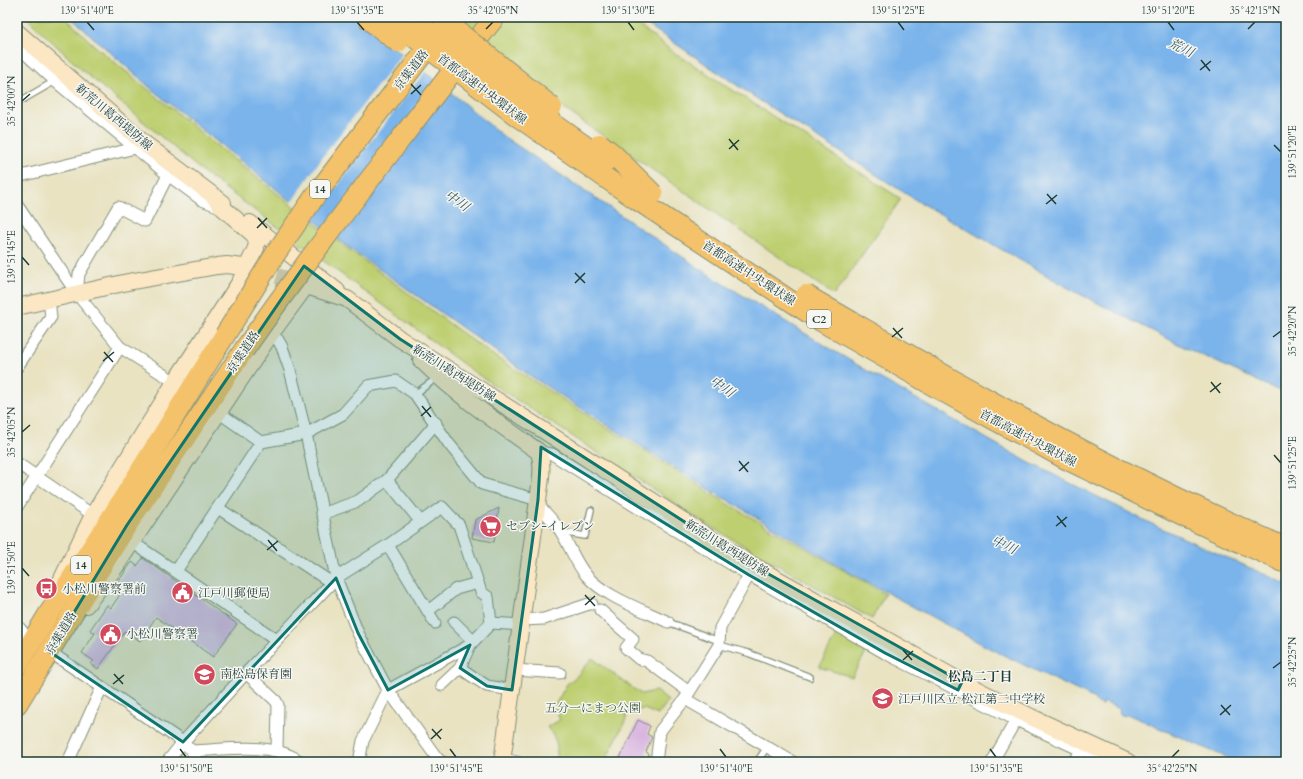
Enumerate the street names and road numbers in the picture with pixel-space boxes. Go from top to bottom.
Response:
street label: 京葉道路 [390,46,432,94]
street label: 首都高速中央環状線 [434,50,530,128]
street label: 新荒川葛西堤防線 [72,80,156,154]
road number: 14 [310,180,330,198]
street label: 首都高速中央環状線 [699,237,799,309]
road number: C2 [807,310,831,328]
street label: 京葉道路 [223,328,263,376]
street label: 新荒川葛西堤防線 [409,341,499,405]
street label: 首都高速中央環状線 [977,406,1079,470]
street label: 新荒川葛西堤防線 [682,516,772,580]
road number: 14 [71,556,91,574]
street label: 京葉道路 [42,608,80,658]

